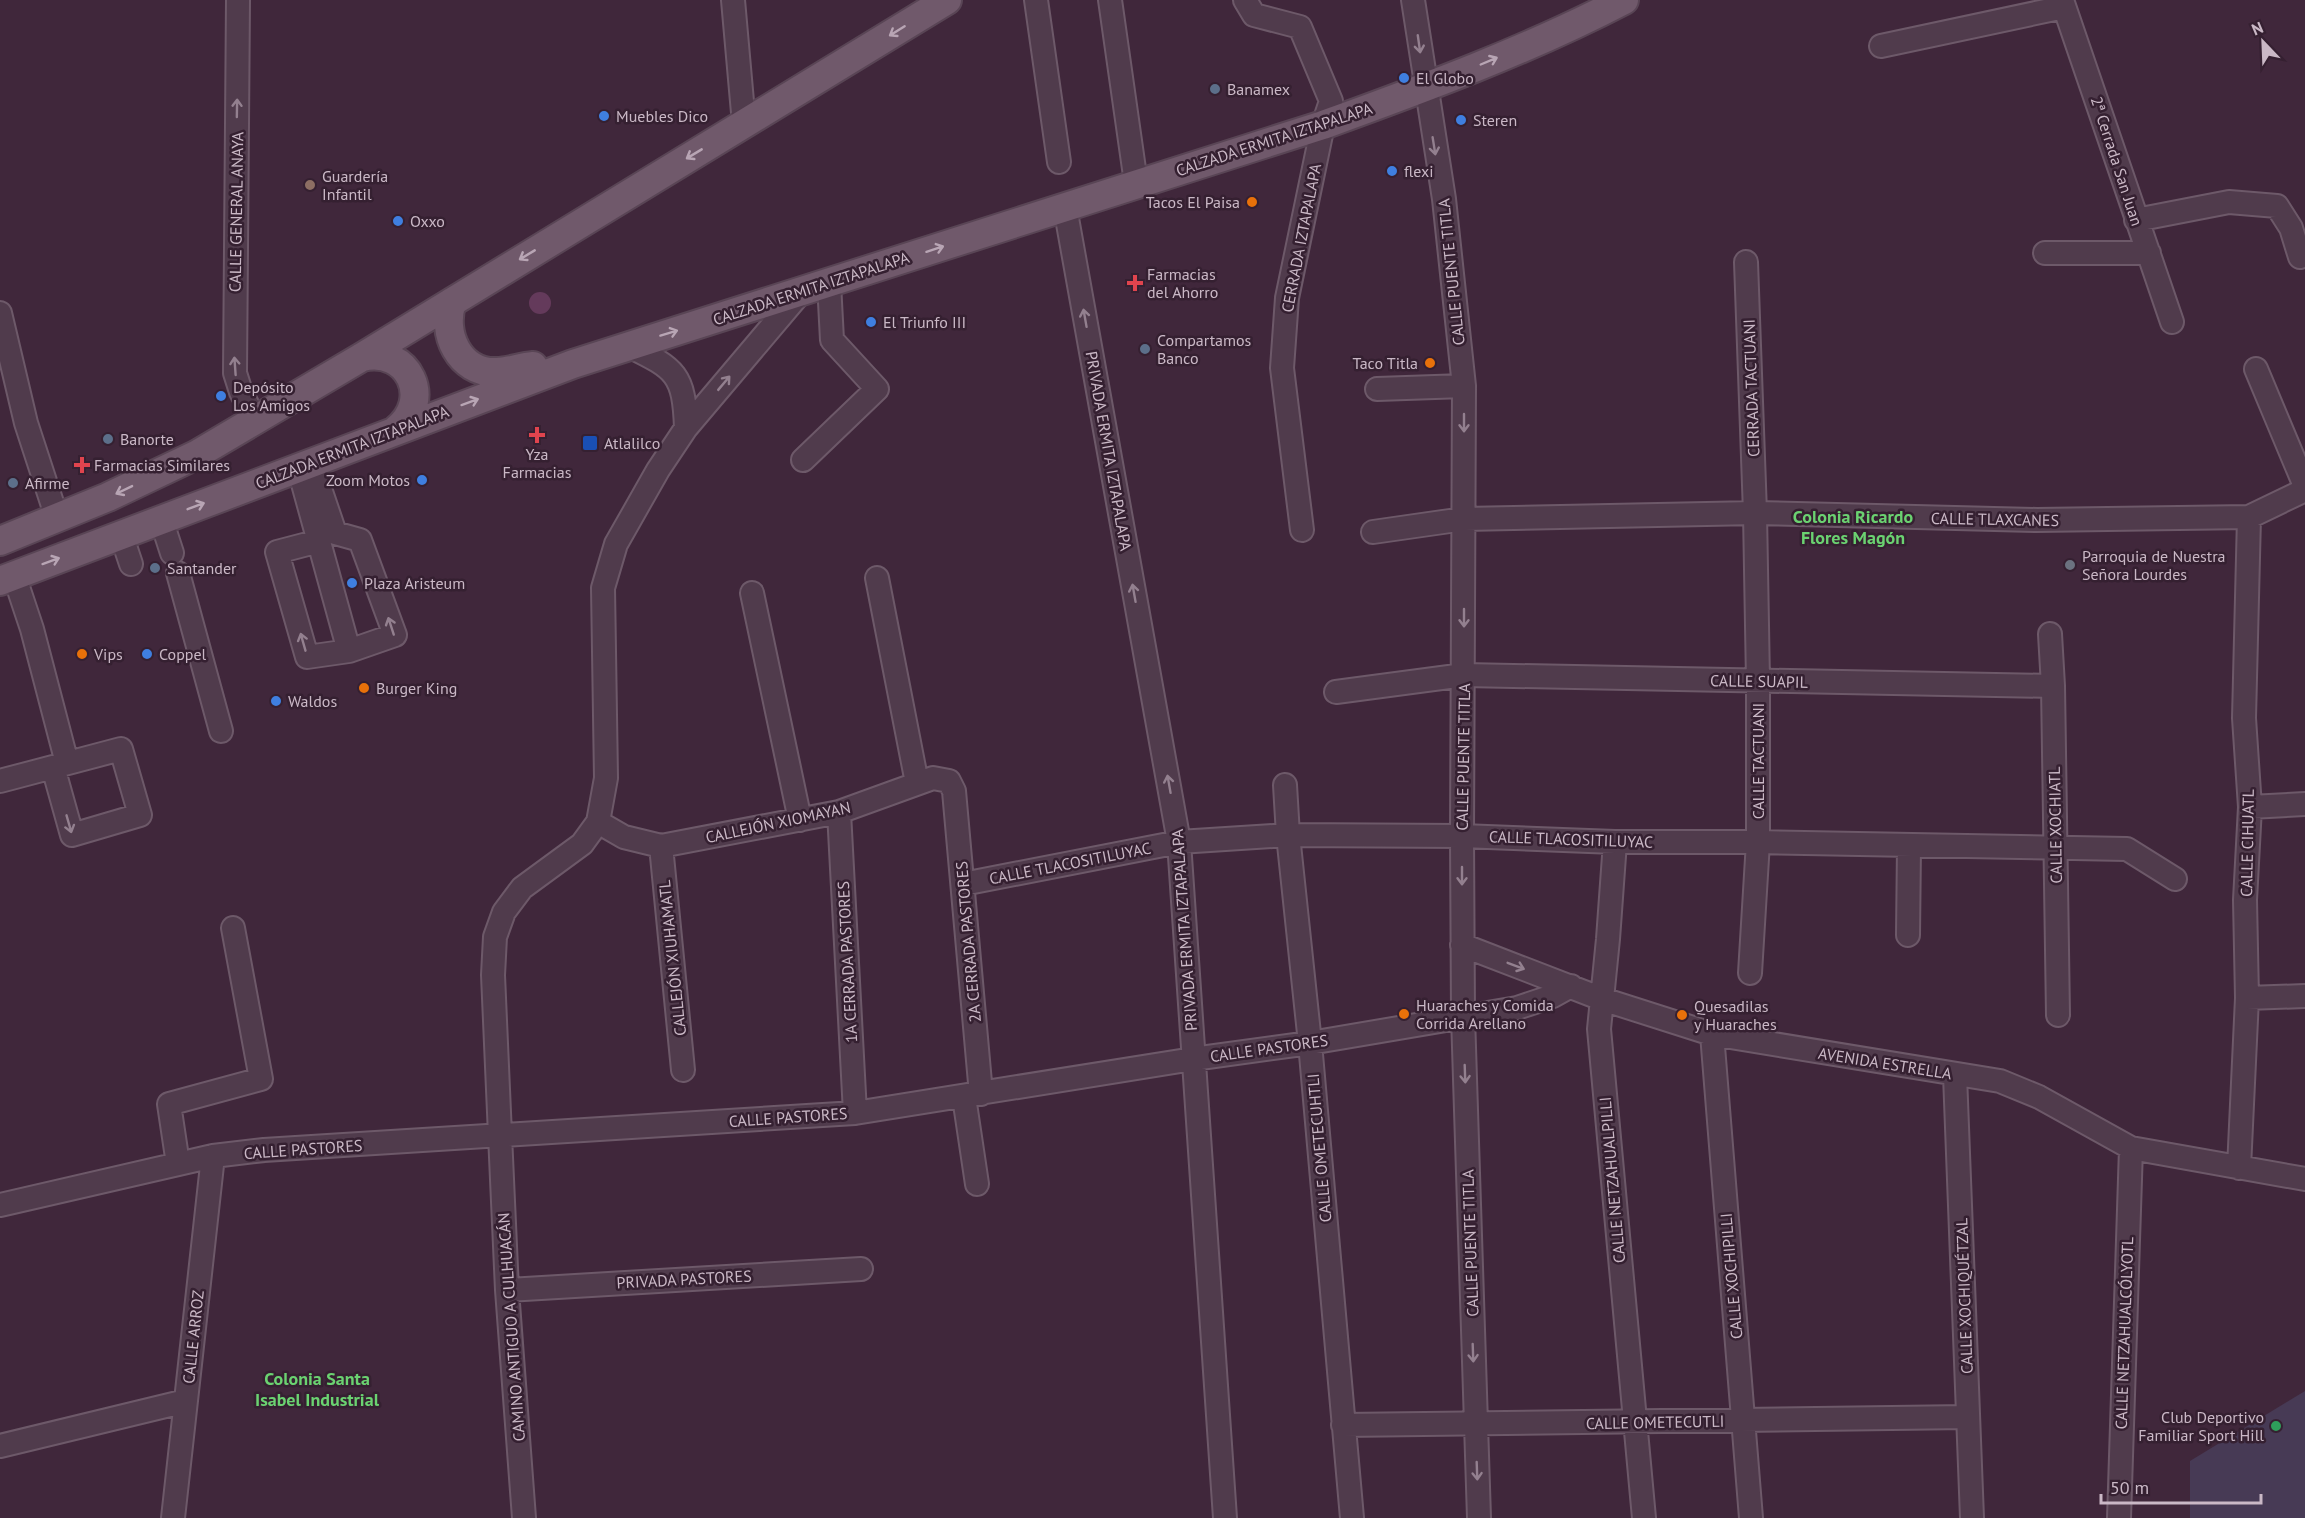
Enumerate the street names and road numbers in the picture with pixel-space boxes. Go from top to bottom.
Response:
street label: 2ª Cerrada San Juan [2087,94,2147,228]
street label: CALZADA ERMITA IZTAPALAPA [1173,98,1375,180]
street label: CALLE GENERAL ANAYA [225,131,247,292]
street label: CERRADA IZTAPALAPA [1277,161,1325,314]
street label: CALLE PUENTE TITLA [1433,197,1469,346]
street label: CALZADA ERMITA IZTAPALAPA [710,247,912,329]
street label: CERRADA TACTUANI [1739,319,1763,457]
street label: PRIVADA ERMITA IZTAPALAPA [1082,350,1137,553]
street label: CALZADA ERMITA IZTAPALAPA [253,401,452,493]
street label: CALLE TLAXCANES [1931,508,2059,530]
street label: CALLE SUAPIL [1710,670,1808,692]
street label: CALLE PUENTE TITLA [1452,682,1474,831]
street label: CALLE TACTUANI [1748,703,1768,819]
street label: CALLE XOCHIATL [2044,766,2066,884]
street label: CALLE CIHUATL [2236,789,2258,897]
street label: CALLEJÓN XIOMAYAN [704,797,852,847]
street label: CALLE TLACOSITILUYAC [1489,826,1653,852]
street label: PRIVADA ERMITA IZTAPALAPA [1167,828,1201,1032]
street label: CALLE TLACOSITILUYAC [988,838,1152,888]
street label: 2A CERRADA PASTORES [951,860,985,1024]
street label: CALLEJÓN XIUHAMATL [654,879,690,1037]
street label: 1A CERRADA PASTORES [833,881,861,1043]
street label: CALLE PASTORES [1209,1030,1329,1066]
street label: AVENIDA ESTRELLA [1817,1043,1954,1084]
street label: CALLE OMETECUHTLI [1303,1073,1335,1223]
street label: CALLE NETZAHUALPILLI [1595,1096,1629,1264]
street label: CALLE PASTORES [728,1103,848,1131]
street label: CALLE PASTORES [243,1135,363,1163]
street label: CALLE PUENTE TITLA [1457,1168,1483,1317]
street label: CAMINO ANTIGUO A CULHUACÁN [493,1212,529,1442]
street label: CALLE XOCHIPILLI [1716,1212,1746,1340]
street label: CALLE XOCHIQUÉTZAL [1951,1218,1977,1374]
street label: CALLE NETZAHUALCÓLYOTL [2111,1236,2137,1430]
street label: PRIVADA PASTORES [616,1265,752,1293]
street label: CALLE ARROZ [178,1289,208,1385]
street label: CALLE OMETECUTLI [1586,1411,1724,1433]

